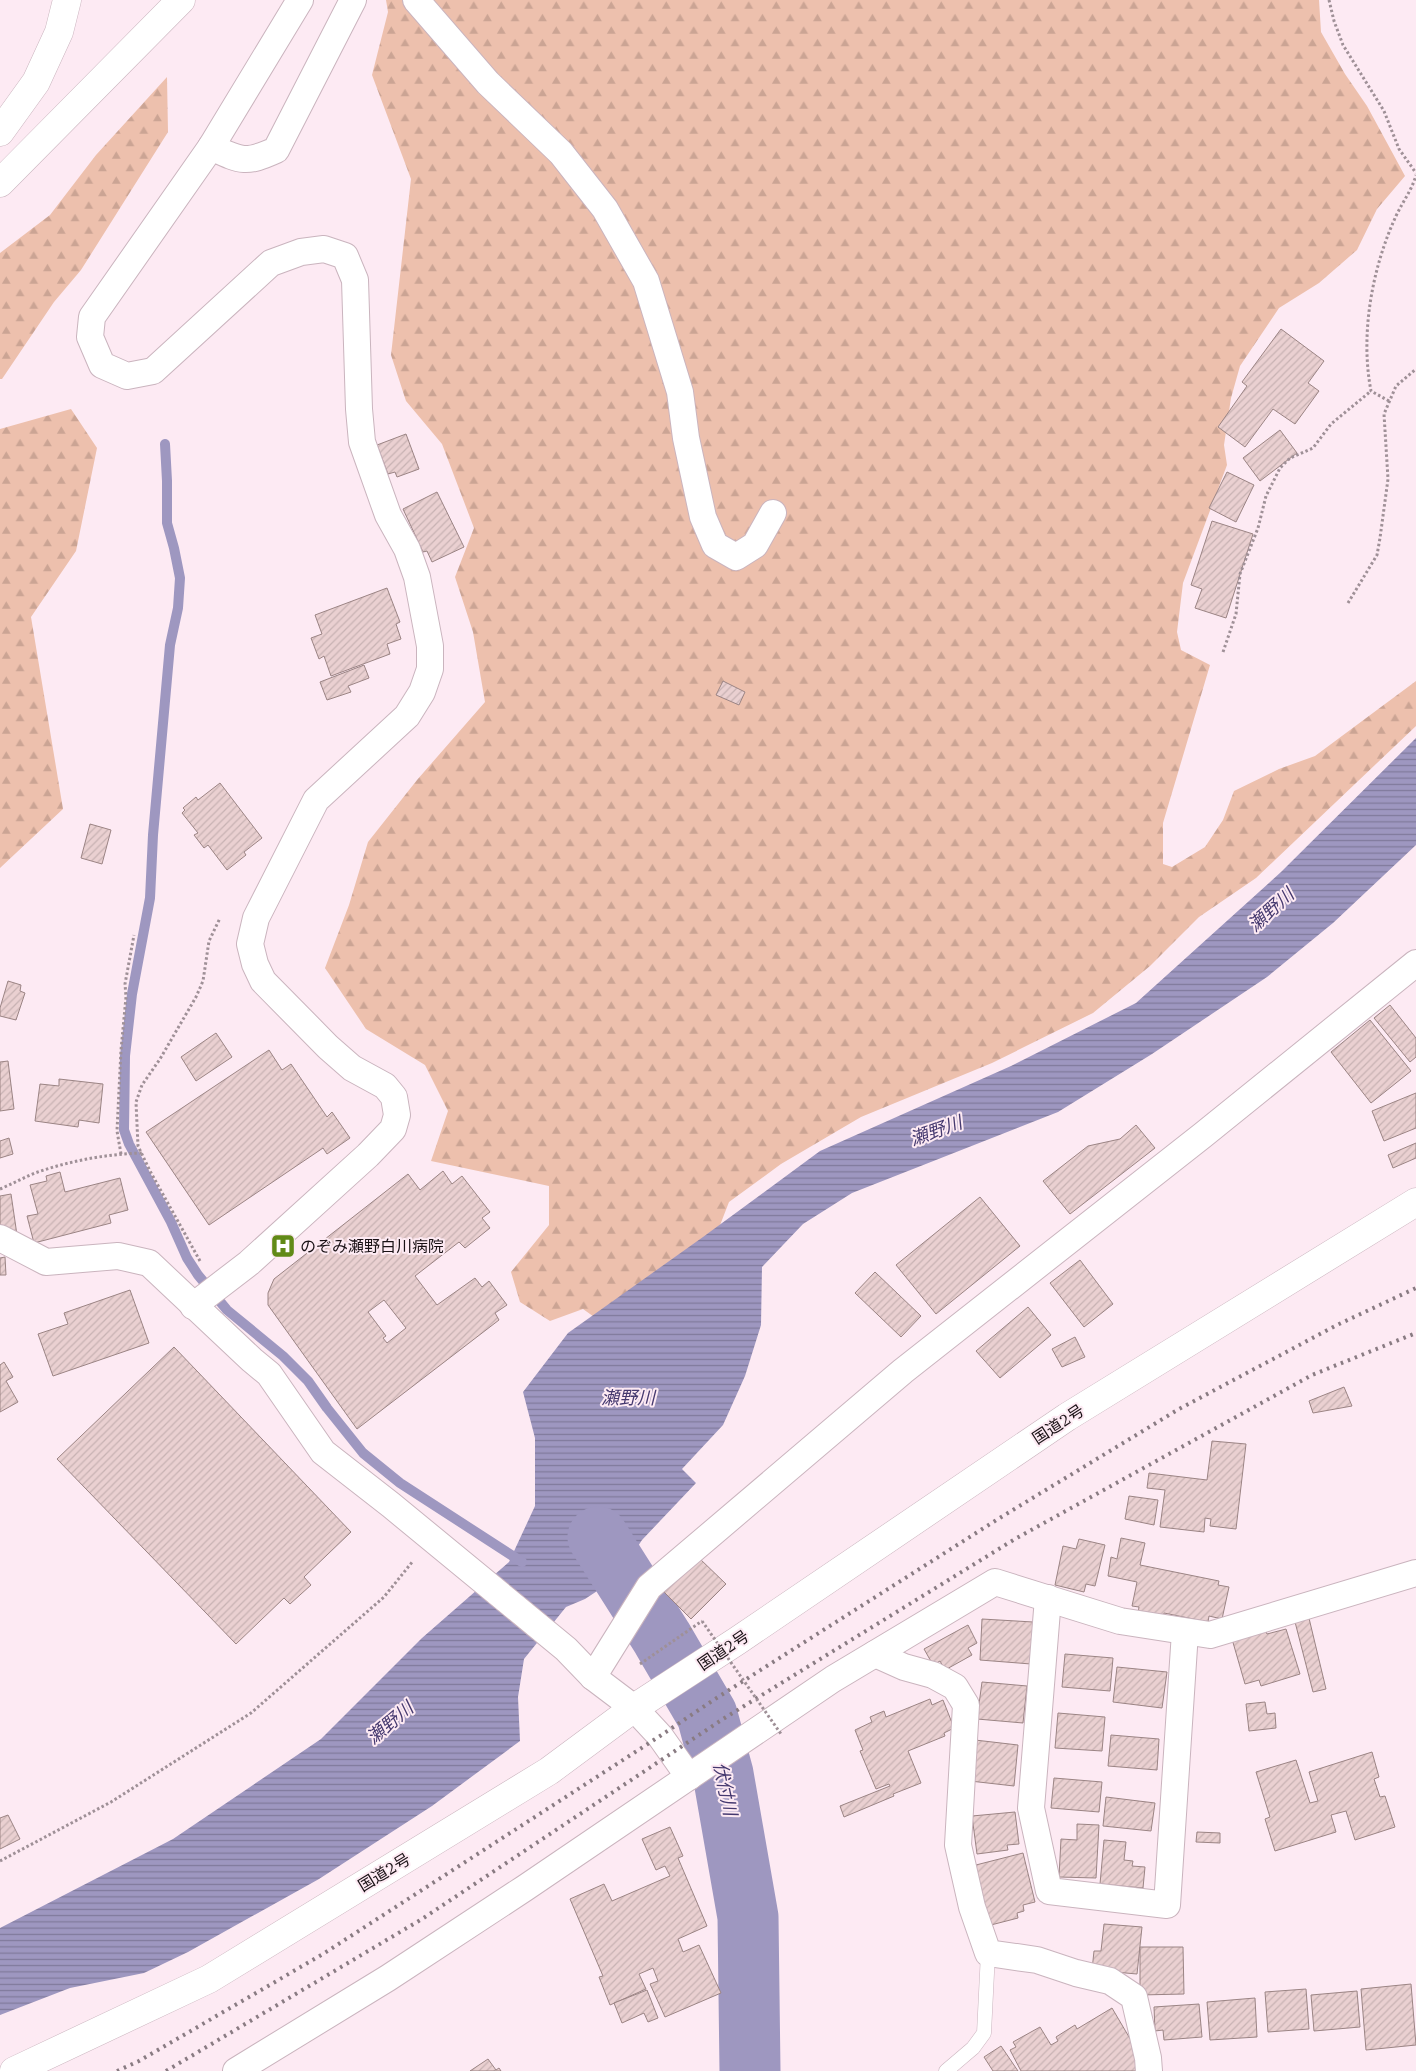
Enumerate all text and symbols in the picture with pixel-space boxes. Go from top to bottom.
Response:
water label: 瀬野川 [1243,882,1300,936]
water label: 瀬野川 [907,1110,967,1151]
hospital icon: のぞみ瀬野白川病院 [270,1233,296,1259]
place label: のぞみ瀬野白川病院 [300,1236,444,1256]
water label: 瀬野川 [601,1386,657,1409]
street label: 国道2号 [1028,1400,1088,1448]
street label: 国道2号 [694,1626,752,1674]
water label: 瀬野川 [362,1695,419,1749]
water label: 伏付川 [709,1760,743,1820]
street label: 国道2号 [354,1849,414,1895]

